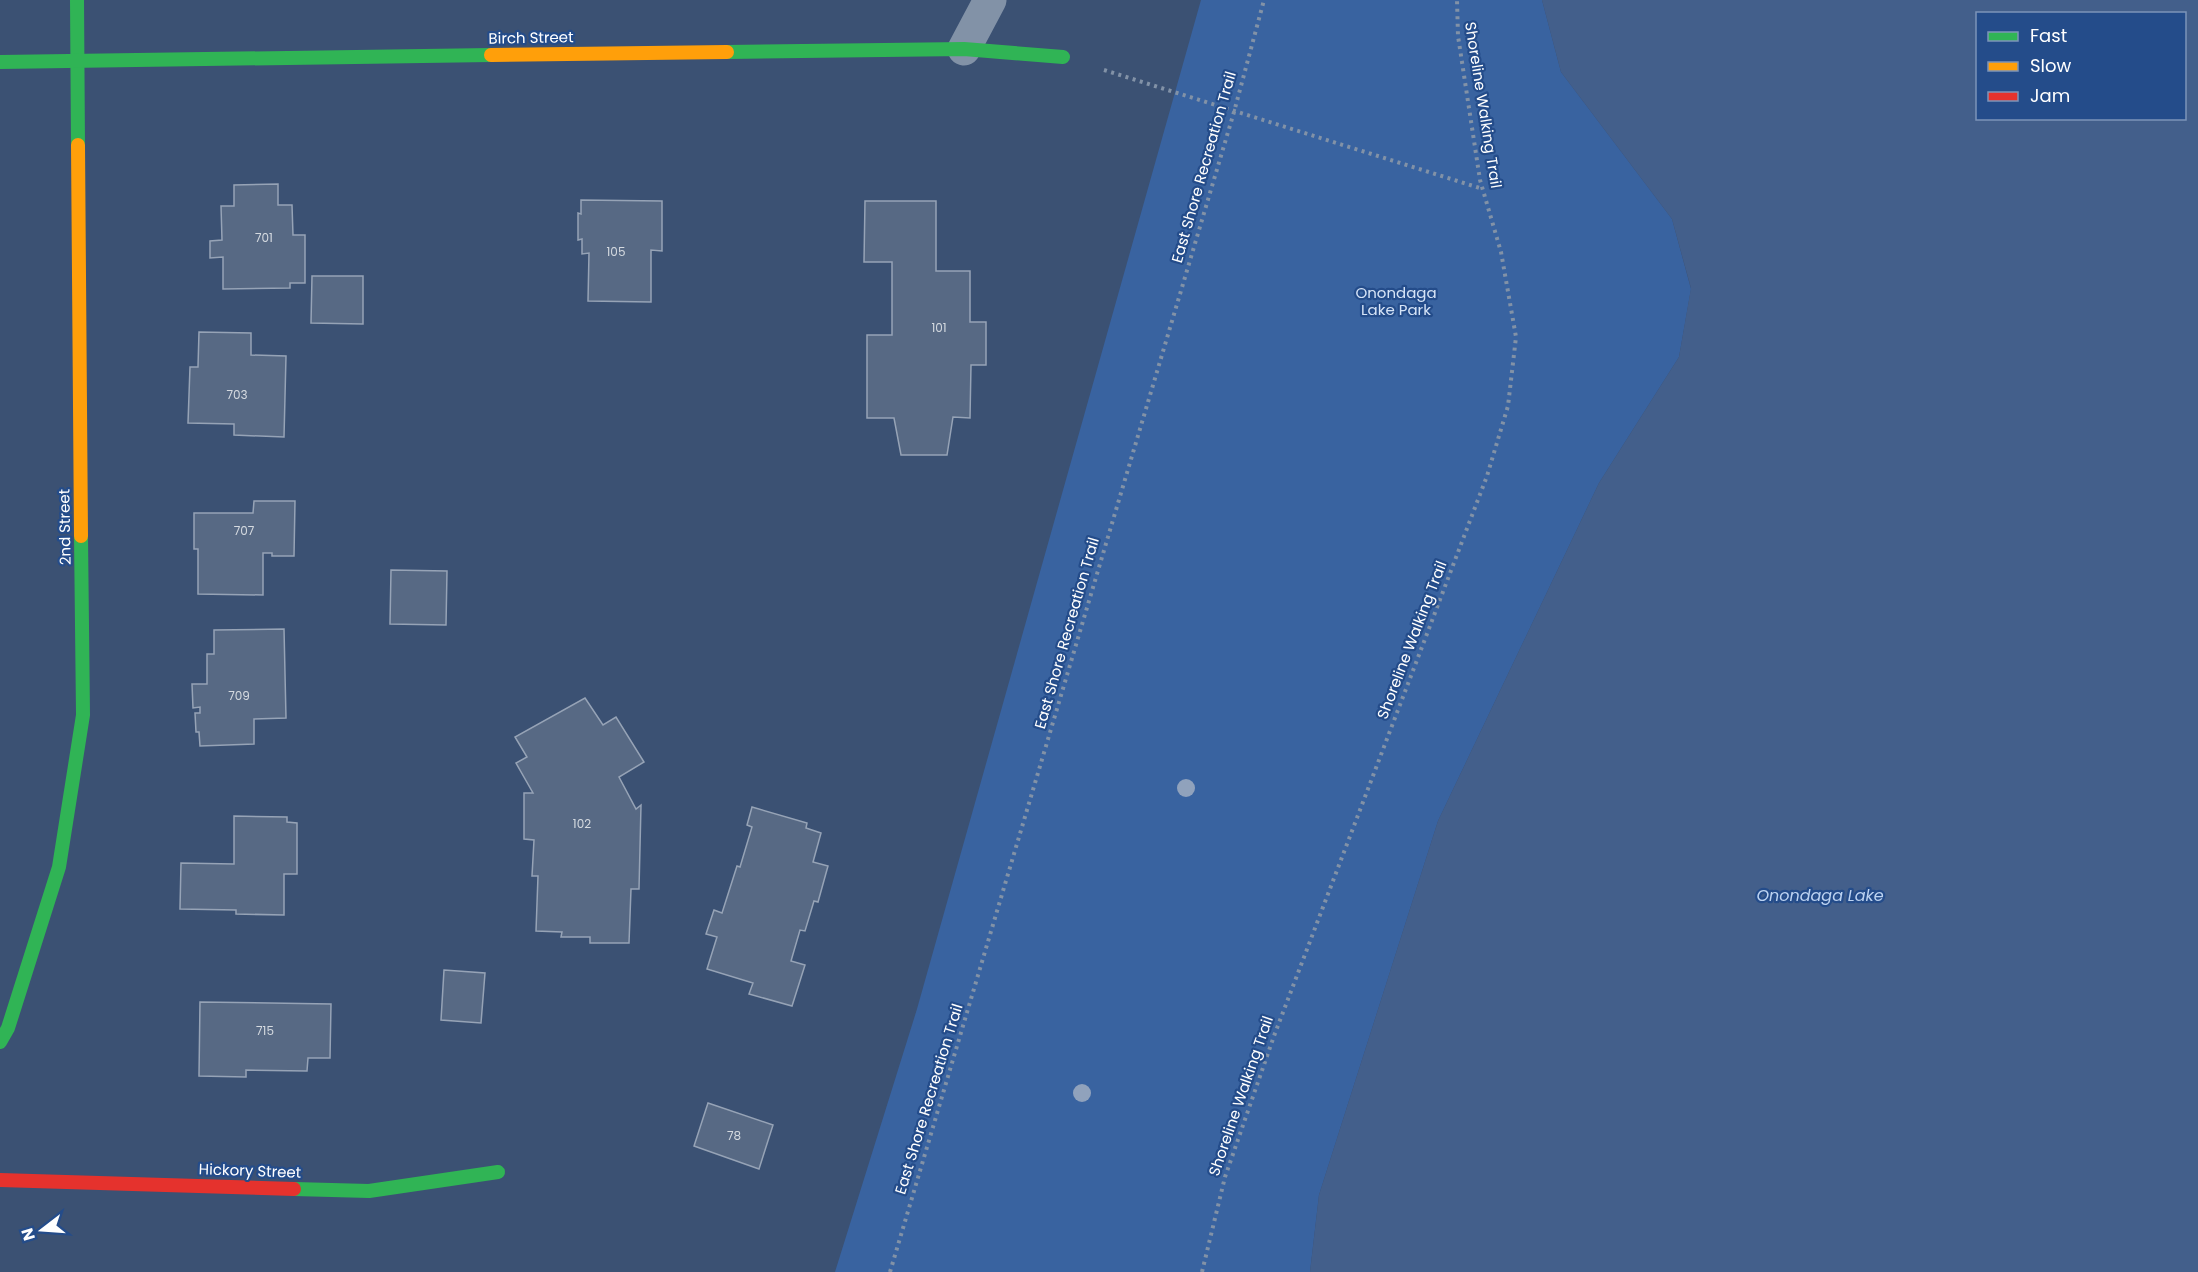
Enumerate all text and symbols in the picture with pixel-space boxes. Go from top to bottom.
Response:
legend [1976,12,2186,120]
street label: Shoreline Walking Trail [1460,20,1507,190]
text: Fast [2030,23,2067,48]
street label: Birch Street [488,26,574,49]
text: Slow [2030,53,2072,78]
street label: East Shore Recreation Trail [1166,69,1241,265]
text: Jam [2030,83,2070,108]
house number: 701 [255,229,273,246]
house number: 105 [607,243,625,260]
park label: Onondaga Lake Park [1355,282,1437,320]
house number: 101 [931,319,947,336]
house number: 703 [226,386,248,403]
street label: 2nd Street [53,489,76,565]
house number: 707 [234,522,255,539]
street label: East Shore Recreation Trail [1029,535,1104,731]
street label: Shoreline Walking Trail [1372,558,1451,722]
house number: 709 [228,687,250,704]
house number: 102 [573,815,591,832]
water label: Onondaga Lake [1756,884,1884,907]
street label: East Shore Recreation Trail [890,1001,968,1197]
street label: Shoreline Walking Trail [1203,1013,1278,1179]
house number: 715 [256,1022,274,1039]
house number: 78 [727,1127,741,1144]
street label: Hickory Street [198,1158,302,1183]
north arrow [12,1200,72,1260]
text: N [15,1225,41,1243]

